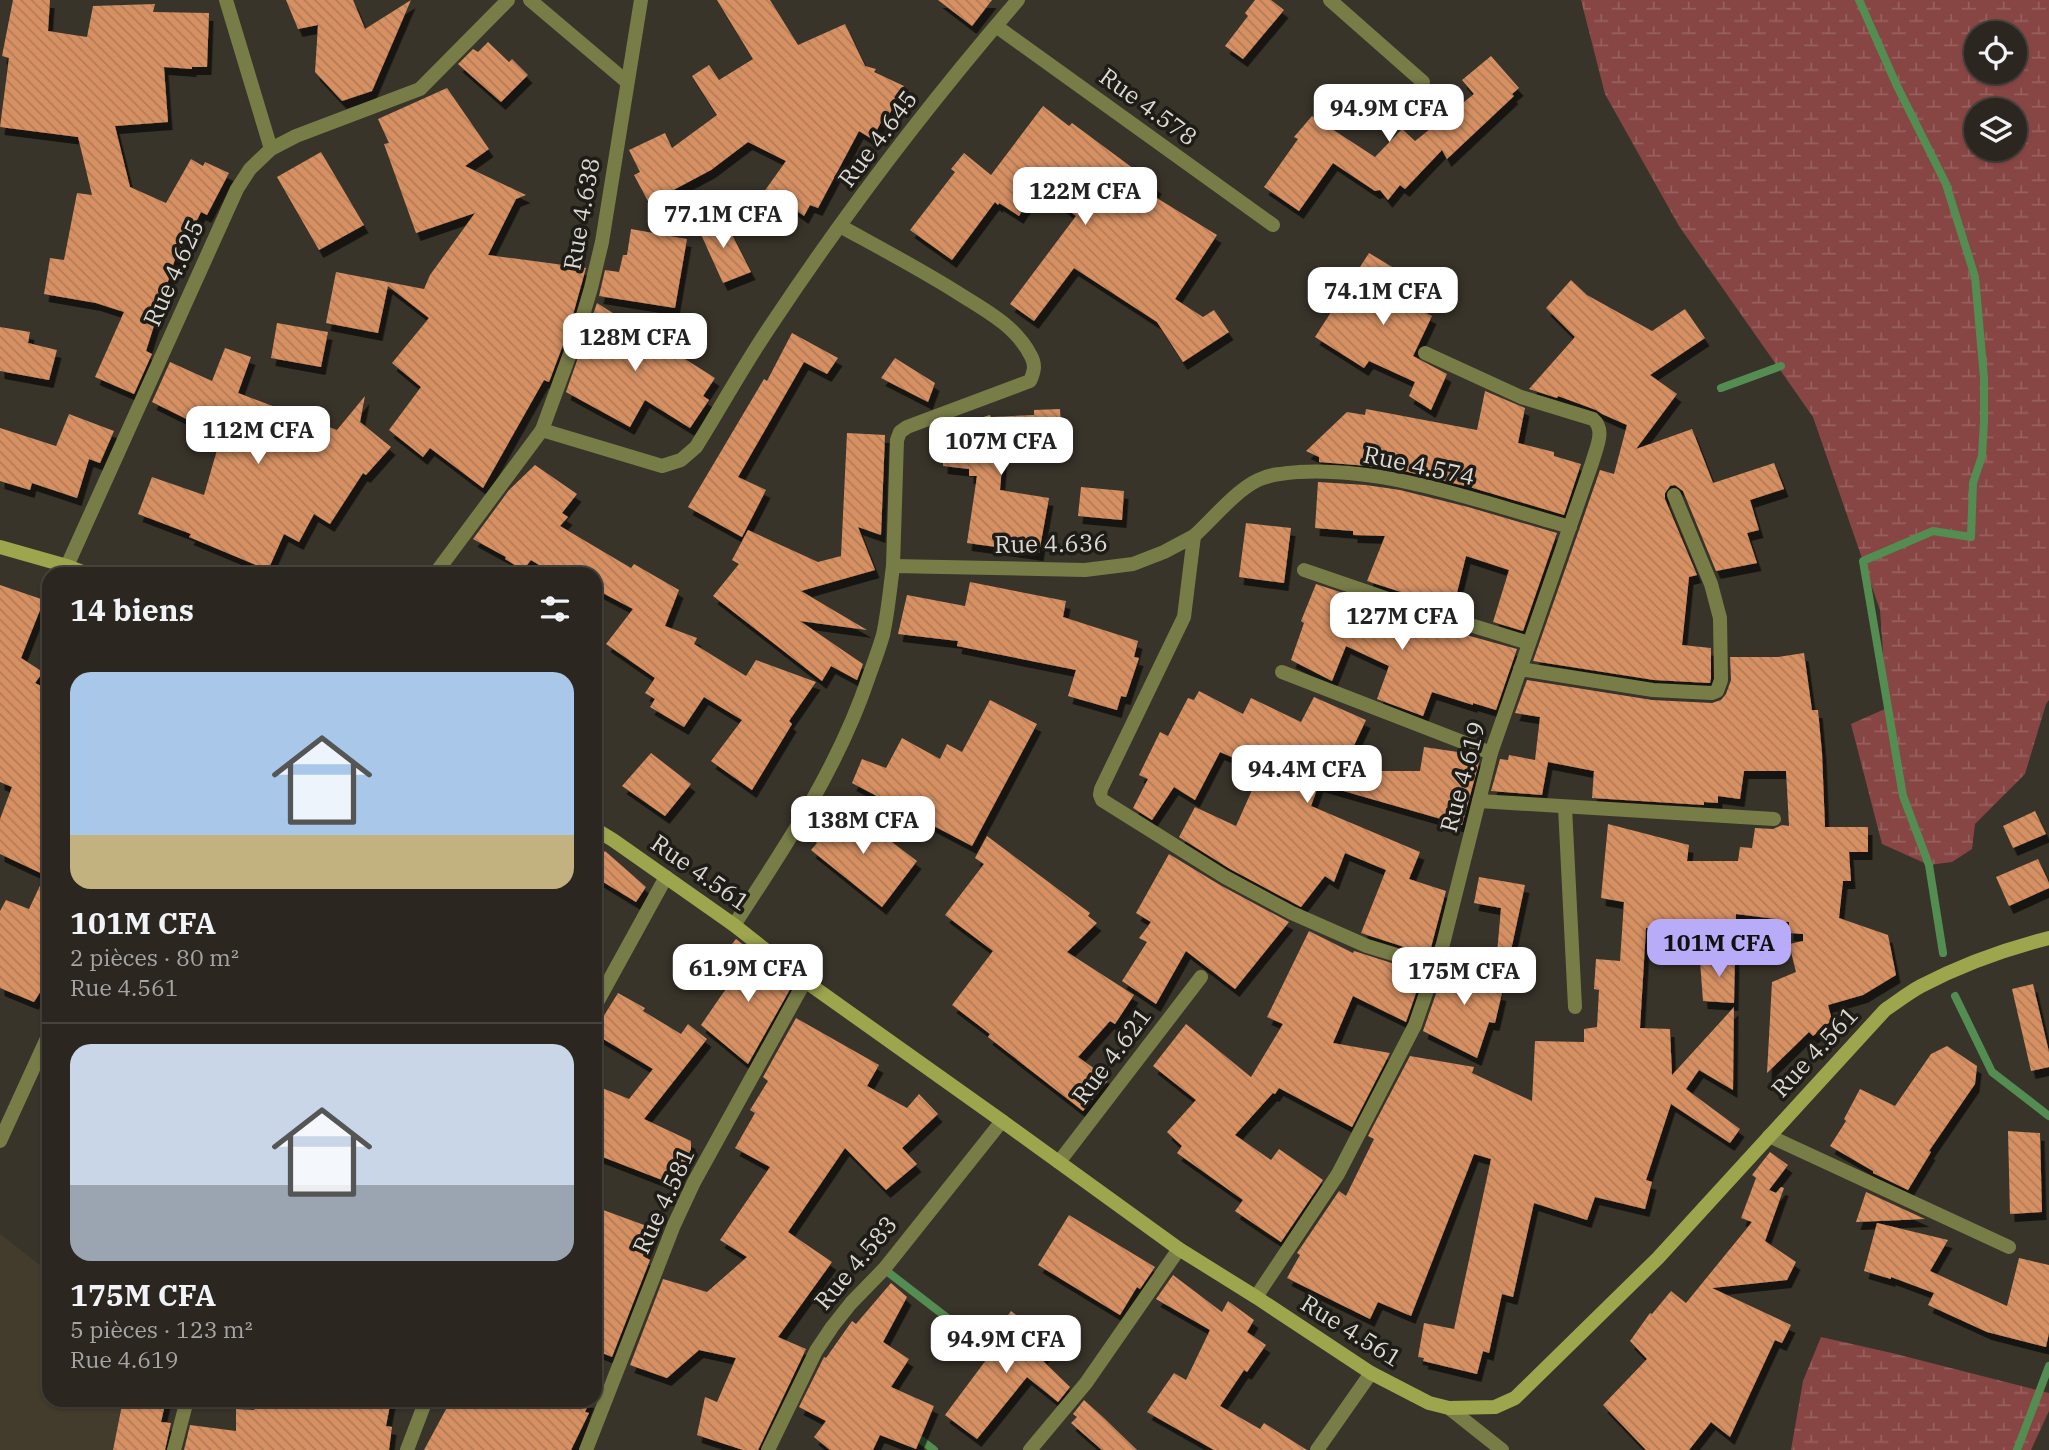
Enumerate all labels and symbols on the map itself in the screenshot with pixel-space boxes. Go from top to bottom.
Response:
street label: Rue 4.578 [1093,60,1204,152]
street label: Rue 4.645 [830,84,924,193]
pin: 94.9M CFA [1309,85,1469,144]
street label: Rue 4.638 [555,155,607,272]
pin: 122M CFA [1013,168,1157,227]
pin: 77.1M CFA [643,190,803,250]
street label: Rue 4.625 [135,214,211,331]
pin: 74.1M CFA [1303,268,1463,327]
pin: 128M CFA [563,314,707,373]
pin: 112M CFA [186,406,330,466]
pin: 107M CFA [929,418,1073,477]
street label: Rue 4.574 [1360,438,1478,492]
street label: Rue 4.636 [994,526,1108,560]
pin: 127M CFA [1330,592,1474,652]
street label: Rue 4.619 [1432,718,1492,836]
pin: 94.4M CFA [1227,746,1387,805]
pin: 138M CFA [791,796,935,856]
street label: Rue 4.561 [645,827,756,918]
pin: 101M CFA [1647,920,1791,979]
pin: 61.9M CFA [668,944,828,1004]
pin: 175M CFA [1392,948,1536,1007]
street label: Rue 4.561 [1764,999,1865,1104]
street label: Rue 4.621 [1064,1001,1158,1110]
street label: Rue 4.581 [625,1142,702,1259]
street label: Rue 4.583 [807,1209,904,1316]
street label: Rue 4.561 [1295,1287,1408,1374]
pin: 94.9M CFA [926,1316,1086,1375]

